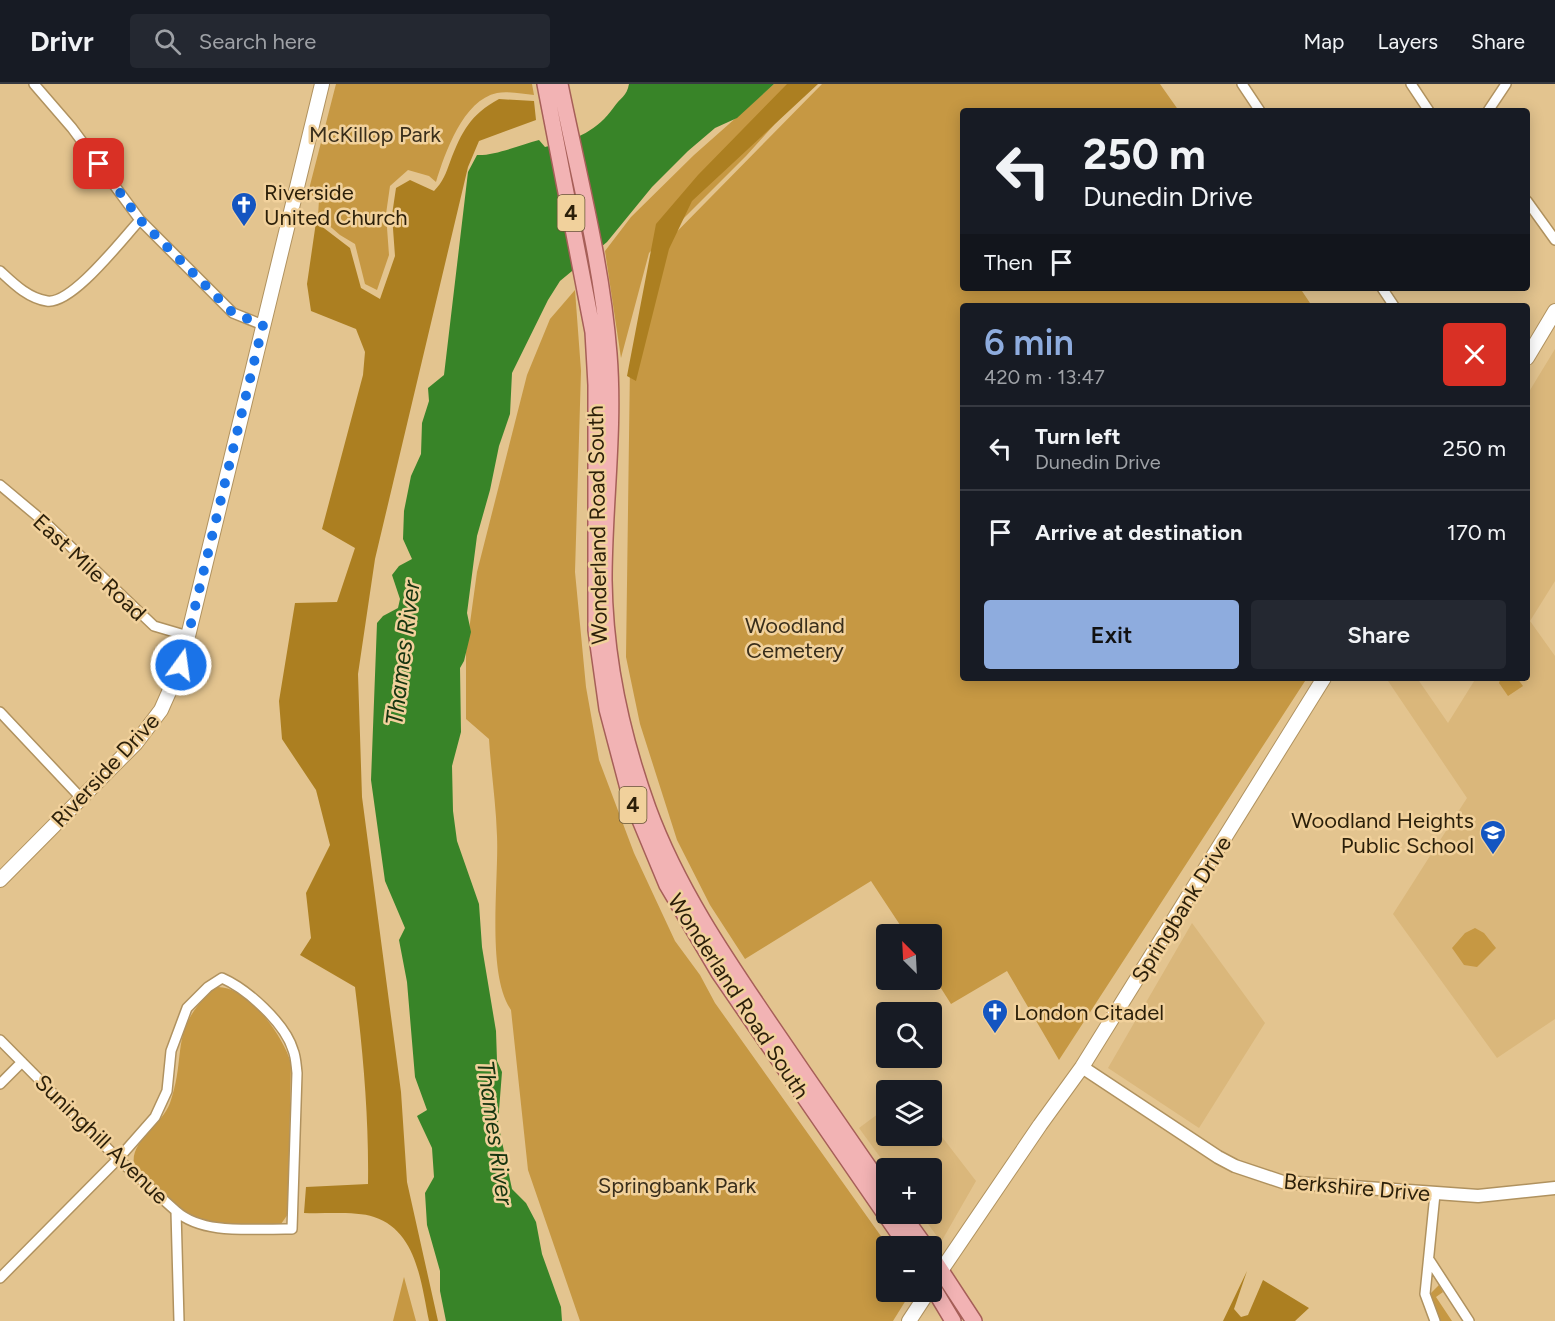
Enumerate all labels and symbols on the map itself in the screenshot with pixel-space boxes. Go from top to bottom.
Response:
park label: McKillop Park [309,121,441,148]
pin [73,138,124,189]
place label: Riverside United Church [264,179,408,231]
church icon: Riverside United Church [229,190,259,228]
road number: 4 [558,195,584,231]
street label: Wonderland Road South [582,405,613,645]
street label: East Mile Road [27,508,152,627]
water label: Thames River [379,578,426,727]
park label: Woodland Cemetery [745,612,845,664]
position arrow [149,633,213,697]
street label: Riverside Drive [46,708,165,833]
road number: 4 [620,787,646,823]
place label: Woodland Heights Public School [1291,807,1474,859]
school or university icon: Woodland Heights Public School [1478,818,1508,856]
street label: Springbank Drive [1126,831,1237,987]
street label: Wonderland Road South [662,888,815,1104]
north arrow [876,924,942,990]
church icon: London Citadel [980,997,1010,1035]
place label: London Citadel [1014,999,1164,1026]
water label: Thames River [471,1059,520,1208]
street label: Suninghill Avenue [29,1069,174,1210]
street label: Berkshire Drive [1283,1168,1431,1207]
park label: Springbank Park [598,1172,757,1199]

